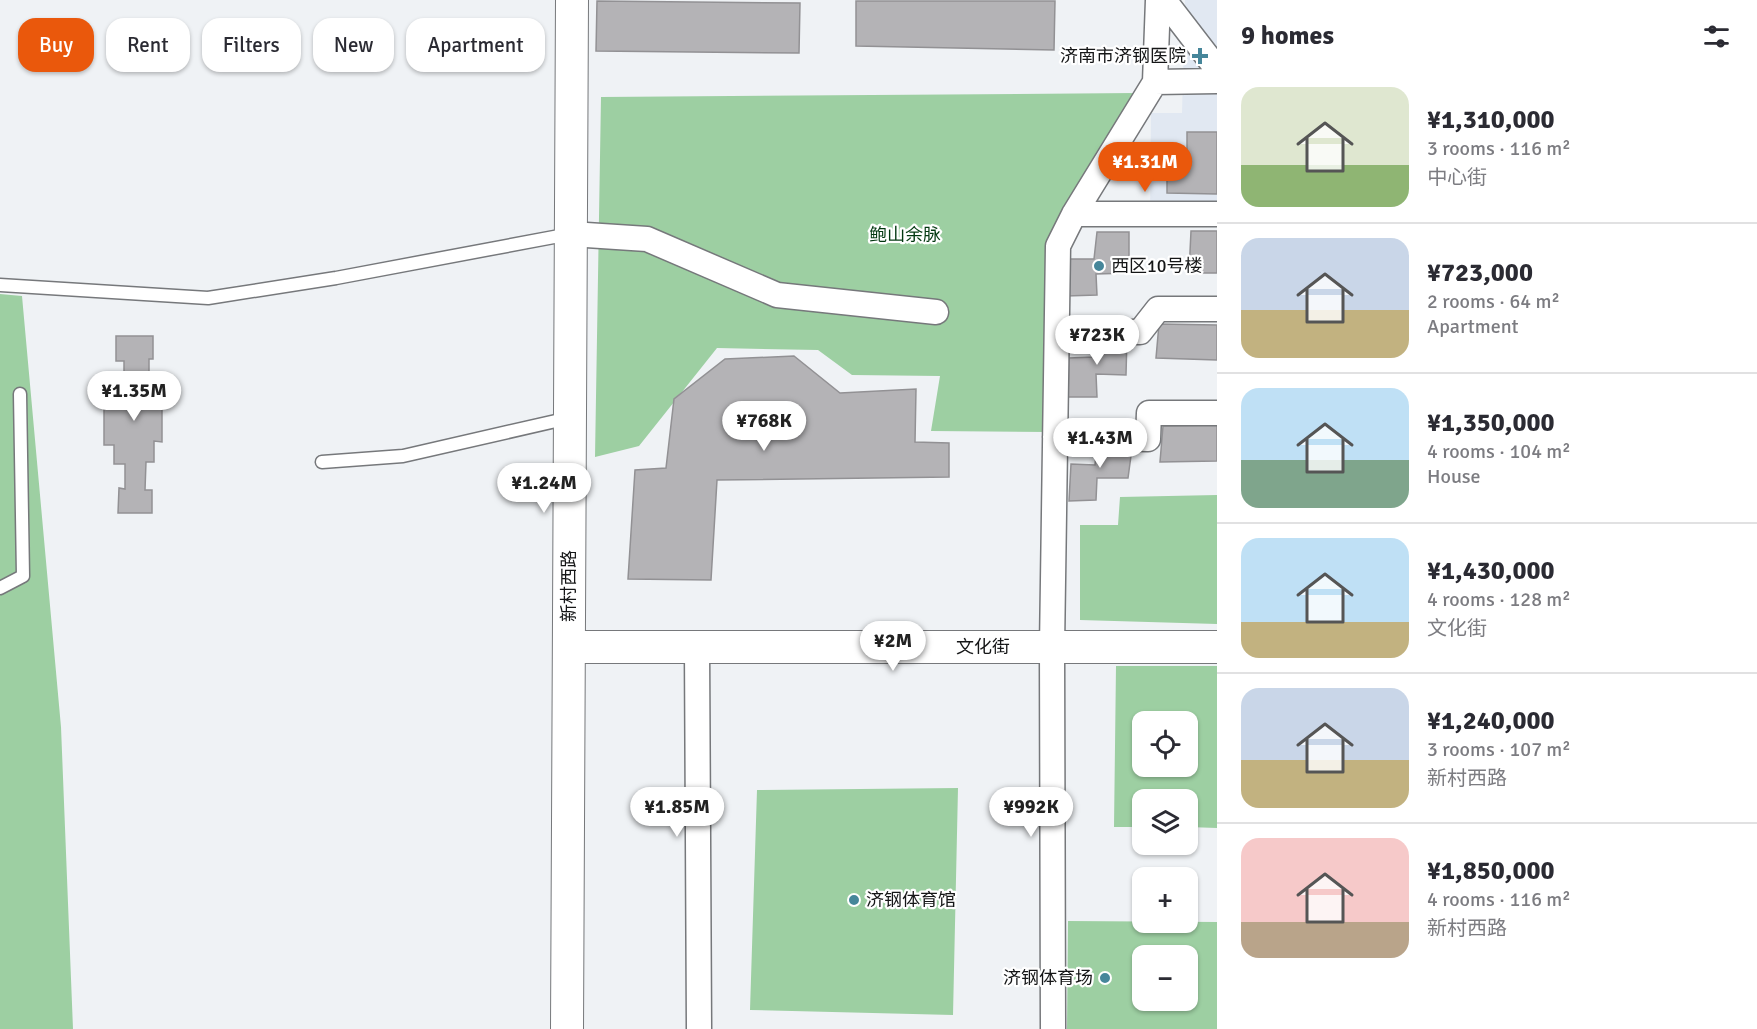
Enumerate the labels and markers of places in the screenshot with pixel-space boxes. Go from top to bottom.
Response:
place label: 济南市济钢医院 [1060,45,1186,67]
marker: 济南市济钢医院 [1191,47,1209,65]
pin: ¥1.31M [1096,142,1194,193]
place label: 西区10号楼 [1111,255,1202,277]
marker: 西区10号楼 [1092,259,1106,273]
pin: ¥723K [1055,315,1139,366]
pin: ¥1.35M [85,371,183,422]
pin: ¥768K [722,401,806,452]
pin: ¥1.43M [1051,418,1149,469]
pin: ¥1.24M [495,463,593,514]
pin: ¥2M [864,621,922,672]
pin: ¥1.85M [628,787,726,838]
pin: ¥992K [989,787,1073,838]
place label: 济钢体育馆 [866,889,956,911]
marker: 济钢体育馆 [847,893,861,907]
place label: 济钢体育场 [1003,967,1093,989]
marker: 济钢体育场 [1098,971,1112,985]

